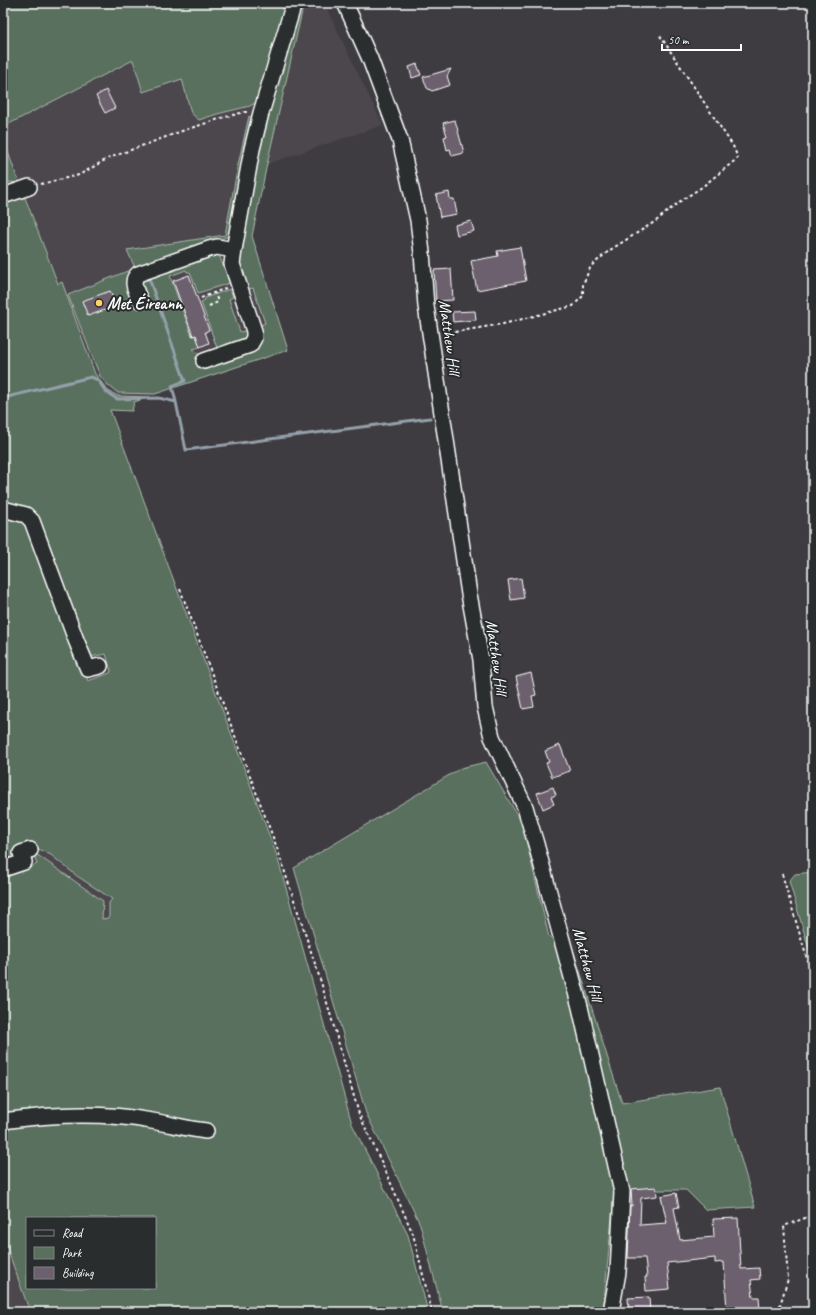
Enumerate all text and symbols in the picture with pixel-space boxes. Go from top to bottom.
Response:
scale bar [662,26,741,52]
text: 50 m [668,32,690,48]
place label: Met Éireann [107,293,183,314]
marker: Met Éireann [94,298,104,308]
street label: Matthew Hill [434,298,466,379]
street label: Matthew Hill [481,618,513,699]
street label: Matthew Hill [568,925,608,1006]
legend [26,1217,156,1289]
text: Road [62,1225,84,1241]
text: Park [62,1245,83,1261]
text: Building [62,1265,94,1281]

